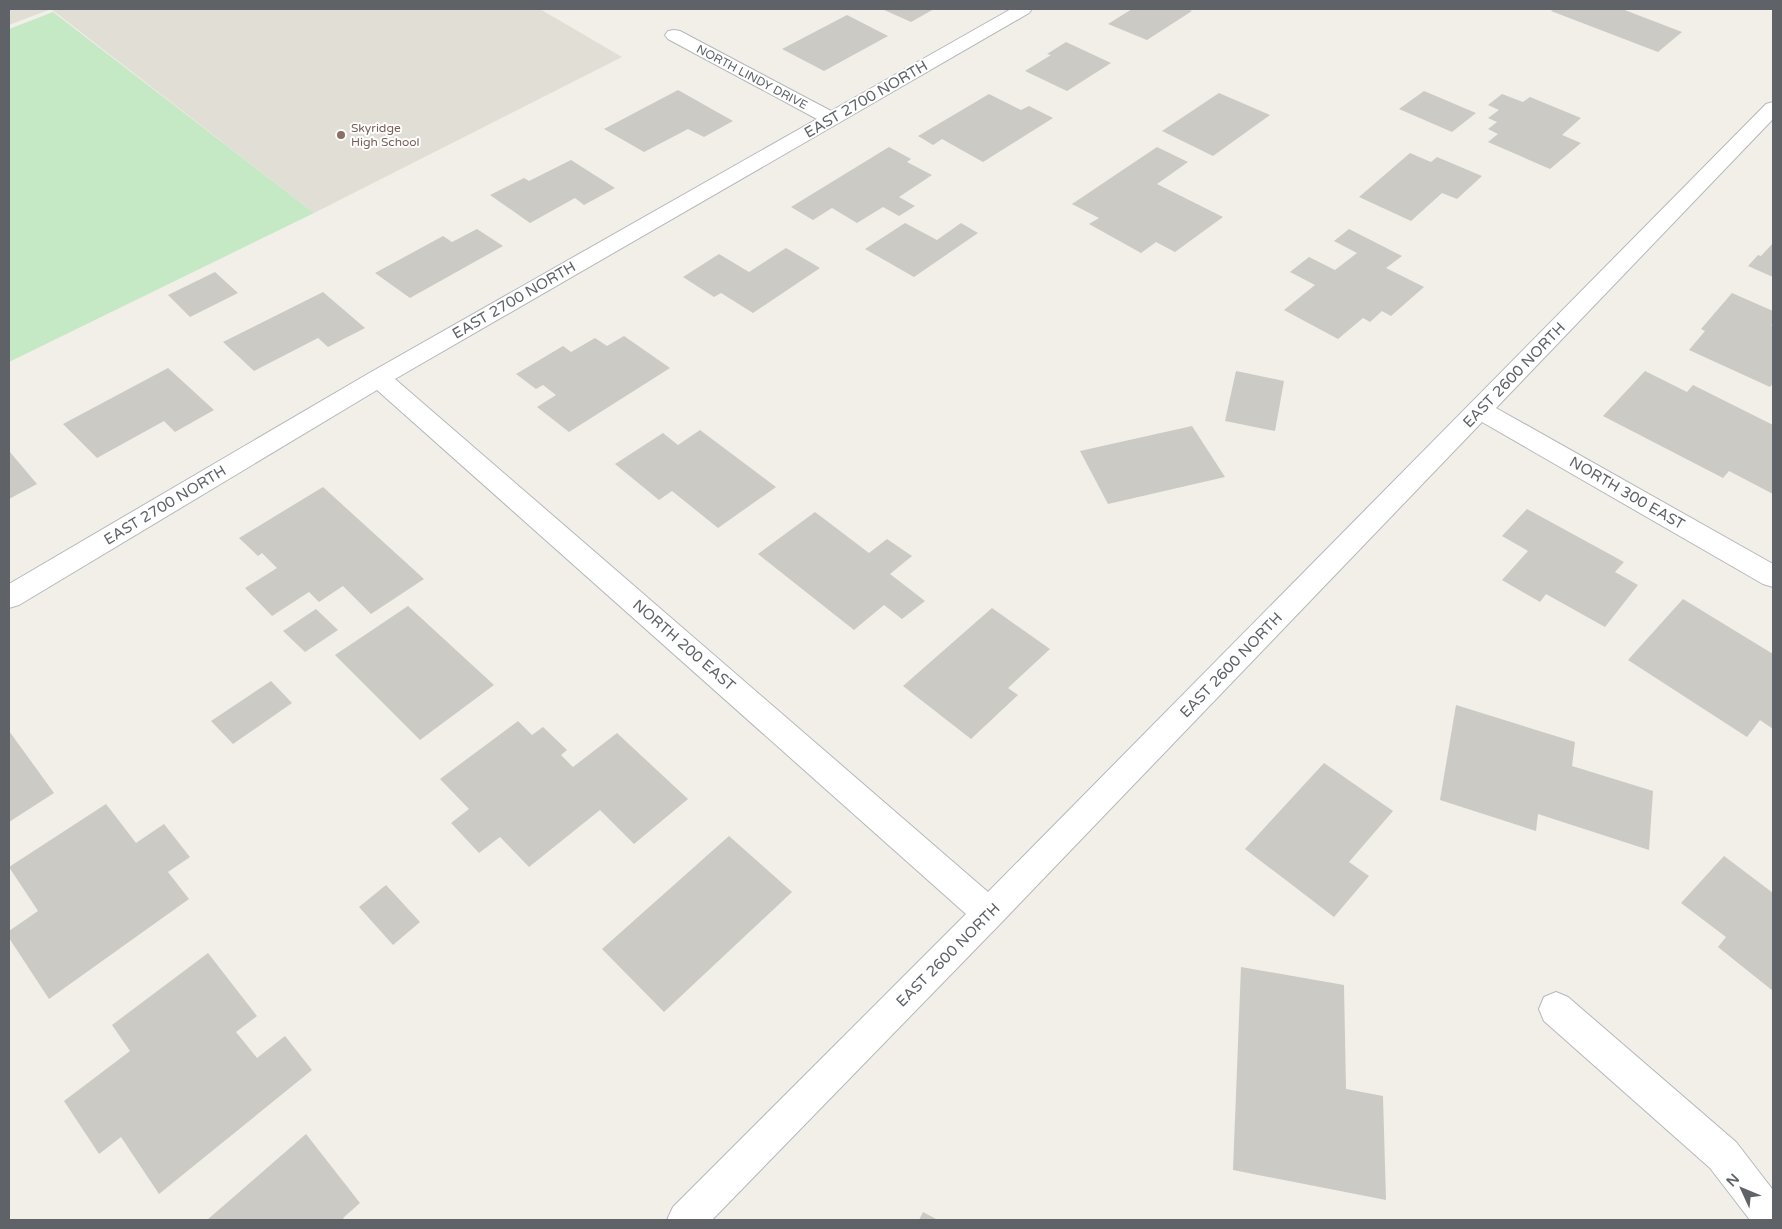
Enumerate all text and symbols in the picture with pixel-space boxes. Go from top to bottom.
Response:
street label: NORTH LINDY DRIVE [694,42,810,112]
street label: EAST 2700 NORTH [801,56,931,142]
place label: Skyridge High School [351,121,420,149]
marker: Skyridge High School [335,129,347,141]
street label: EAST 2700 NORTH [449,257,579,343]
street label: EAST 2600 NORTH [1459,319,1569,431]
street label: NORTH 300 EAST [1566,453,1688,533]
street label: EAST 2700 NORTH [101,461,229,549]
street label: NORTH 200 EAST [629,596,739,694]
street label: EAST 2600 NORTH [1176,609,1286,721]
street label: EAST 2600 NORTH [892,899,1004,1011]
north arrow [1717,1164,1767,1214]
text: N [1723,1170,1743,1190]

